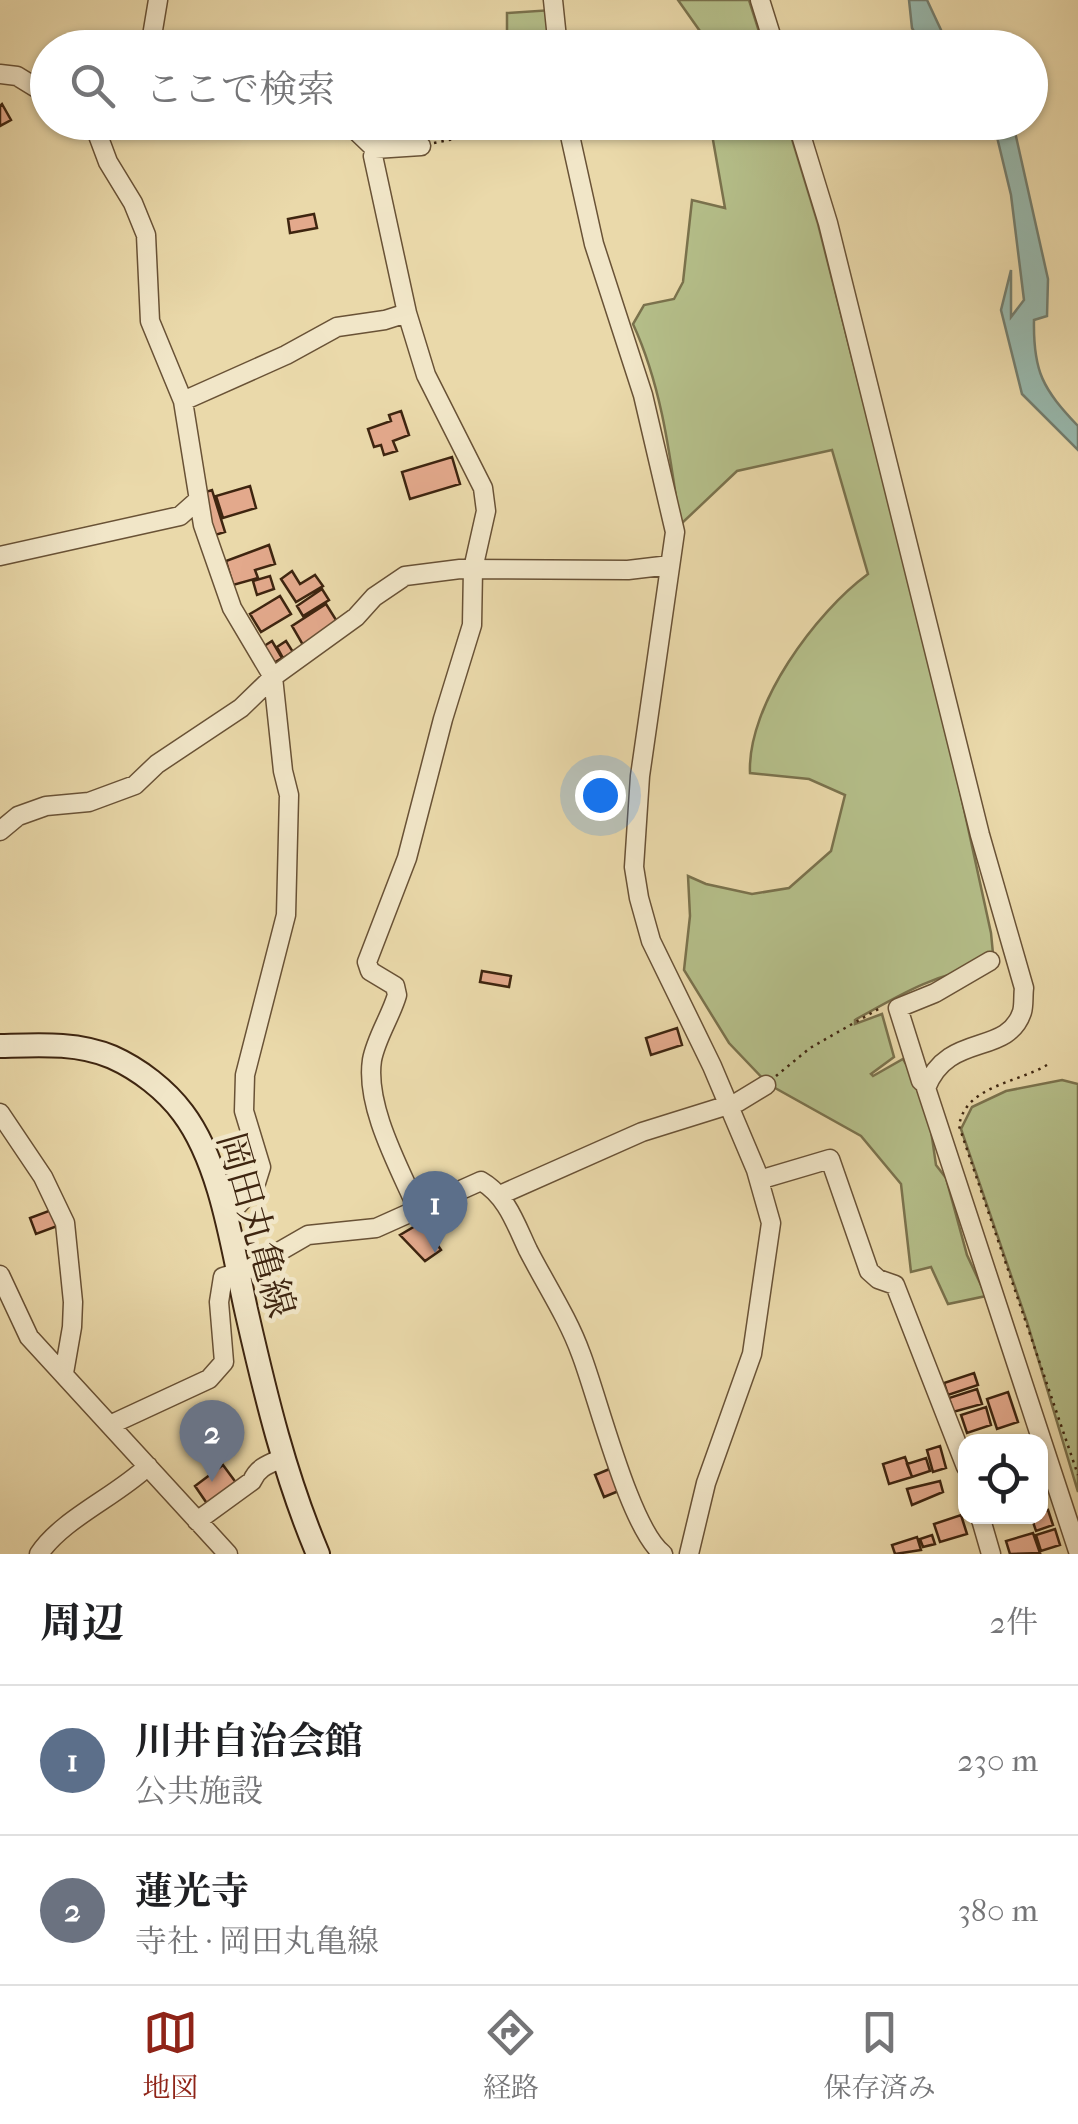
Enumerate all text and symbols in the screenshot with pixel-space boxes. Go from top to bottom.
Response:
search box [30,30,1048,140]
icon: search [65,58,120,113]
text: ここで検索 [145,67,335,112]
your location [575,770,626,821]
street label: 岡田丸亀線 [208,1127,304,1323]
pin: 1 [402,1170,468,1253]
pin: 2 [180,1400,244,1482]
map controls [958,1434,1048,1524]
button: locate [958,1434,1048,1524]
text: 周辺 [40,1599,124,1648]
text: 2件 [990,1604,1038,1641]
text: 川井自治会館 [135,1719,363,1764]
text: 1 [67,1742,78,1779]
text: 230 m [957,1742,1038,1779]
text: 公共施設 [135,1773,263,1810]
text: 蓮光寺 [135,1869,249,1914]
text: 2 [64,1892,81,1929]
text: 380 m [958,1892,1038,1929]
text: 寺社 · 岡田丸亀線 [135,1923,379,1960]
tab: 地図 [142,2005,198,2105]
tab: 経路 [483,2005,539,2105]
tab: 保存済み [824,2005,936,2105]

